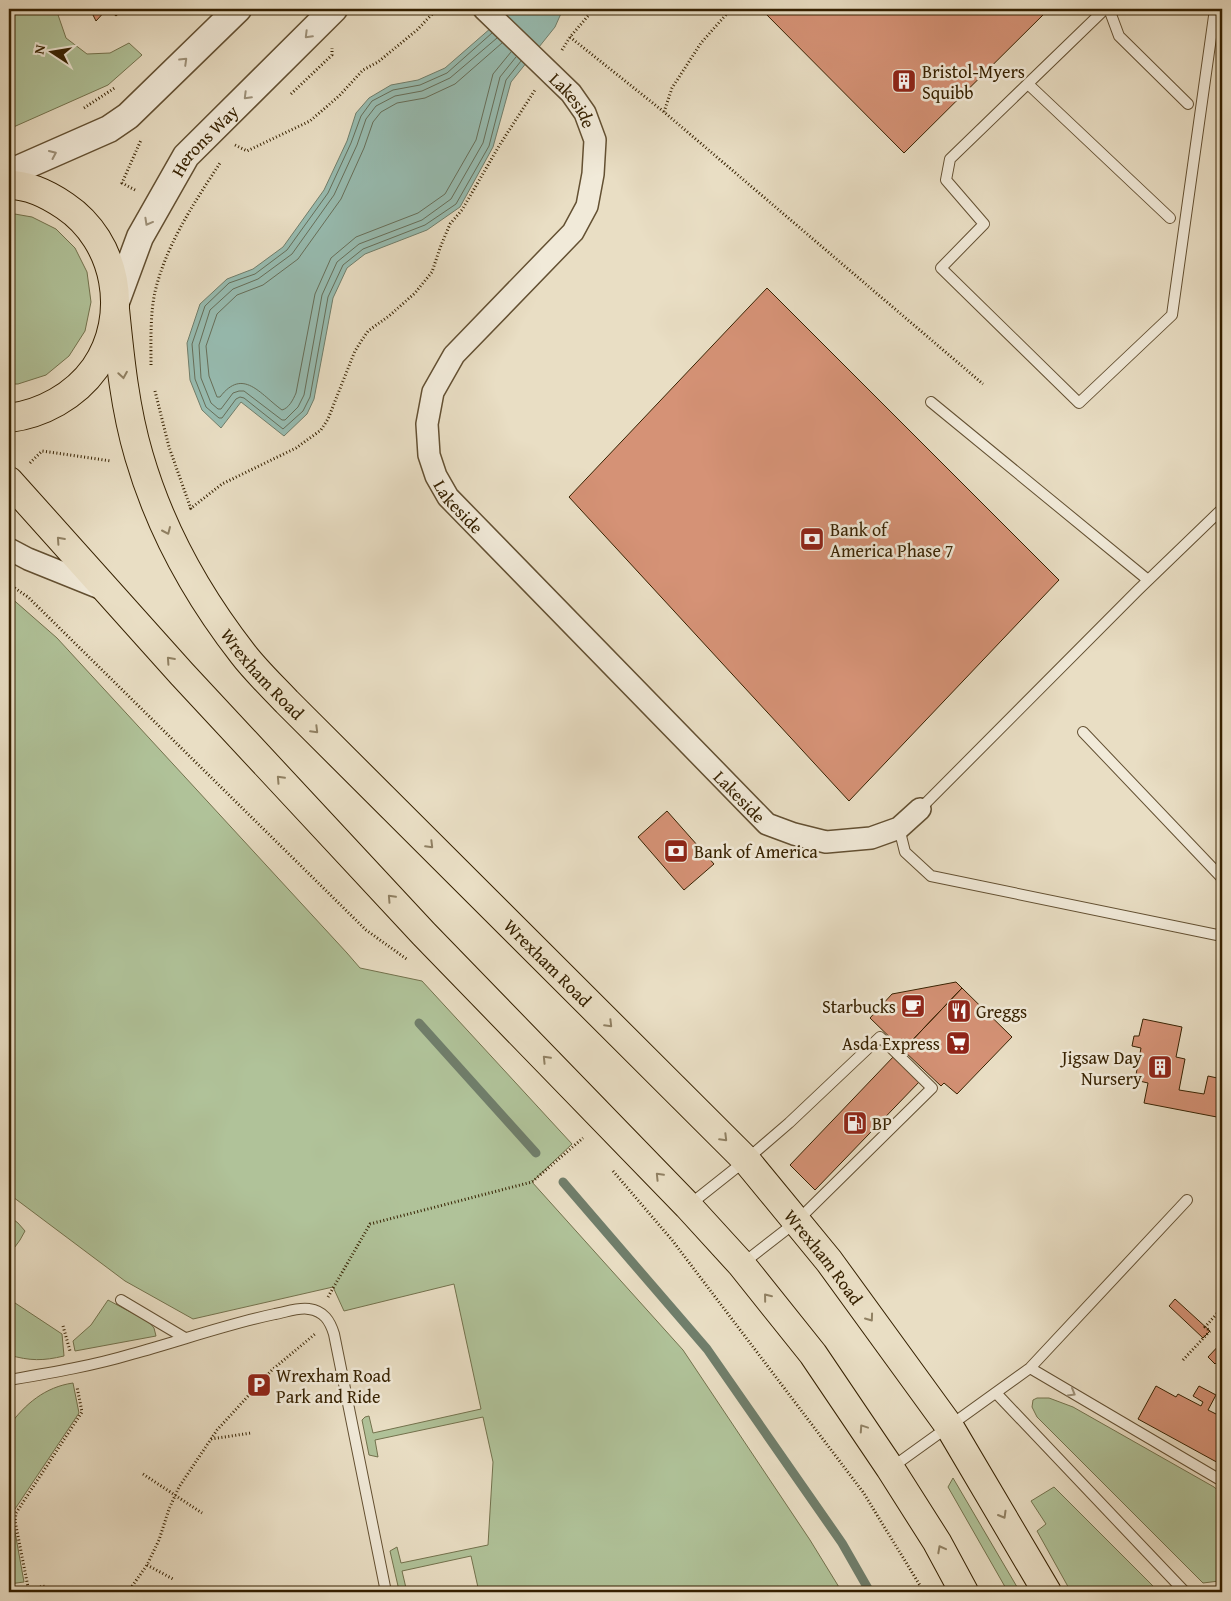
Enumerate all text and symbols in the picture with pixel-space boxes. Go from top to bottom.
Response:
north arrow [28,28,78,78]
one-way arrow [305,29,314,38]
text: N [29,42,50,56]
one-way arrow [179,58,188,67]
place label: Bristol-Myers Squibb [922,58,1025,106]
street label: Lakeside [543,66,603,132]
building icon: Bristol-Myers Squibb [891,68,917,94]
one-way arrow [244,90,253,99]
street label: Herons Way [164,98,244,181]
one-way arrow [48,149,57,160]
one-way arrow [144,217,154,226]
one-way arrow [117,371,127,380]
street label: Lakeside [427,474,490,540]
place label: Bank of America Phase 7 [830,516,954,564]
one-way arrow [161,526,172,535]
bank icon: Bank of America Phase 7 [799,526,825,552]
one-way arrow [57,536,66,545]
street label: Wrexham Road [214,622,311,726]
one-way arrow [167,657,176,666]
one-way arrow [309,725,318,734]
street label: Lakeside [708,764,772,829]
one-way arrow [277,776,286,785]
bank icon: Bank of America [663,838,689,864]
place label: Bank of America [694,838,818,865]
one-way arrow [424,839,433,848]
one-way arrow [388,895,397,904]
street label: Wrexham Road [498,912,598,1013]
place label: Starbucks [822,993,896,1020]
cafe icon: Starbucks [900,993,926,1019]
restaurant icon: Greggs [946,998,972,1024]
place label: Greggs [976,998,1027,1025]
one-way arrow [603,1018,612,1027]
place label: Asda Express [842,1030,940,1057]
supermarket icon: Asda Express [945,1030,971,1056]
place label: Jigsaw Day Nursery [1060,1044,1142,1092]
building icon: Jigsaw Day Nursery [1147,1054,1173,1080]
one-way arrow [543,1056,552,1065]
fuel station icon: BP [842,1110,868,1136]
place label: BP [872,1110,892,1137]
one-way arrow [718,1133,727,1142]
one-way arrow [656,1172,665,1181]
street label: Wrexham Road [778,1203,870,1310]
one-way arrow [765,1294,773,1303]
one-way arrow [865,1312,873,1321]
place label: Wrexham Road Park and Ride [276,1362,391,1410]
parking icon: Wrexham Road Park and Ride [246,1372,272,1398]
one-way arrow [1067,1387,1076,1397]
one-way arrow [860,1424,869,1434]
one-way arrow [996,1510,1006,1519]
one-way arrow [937,1546,947,1555]

